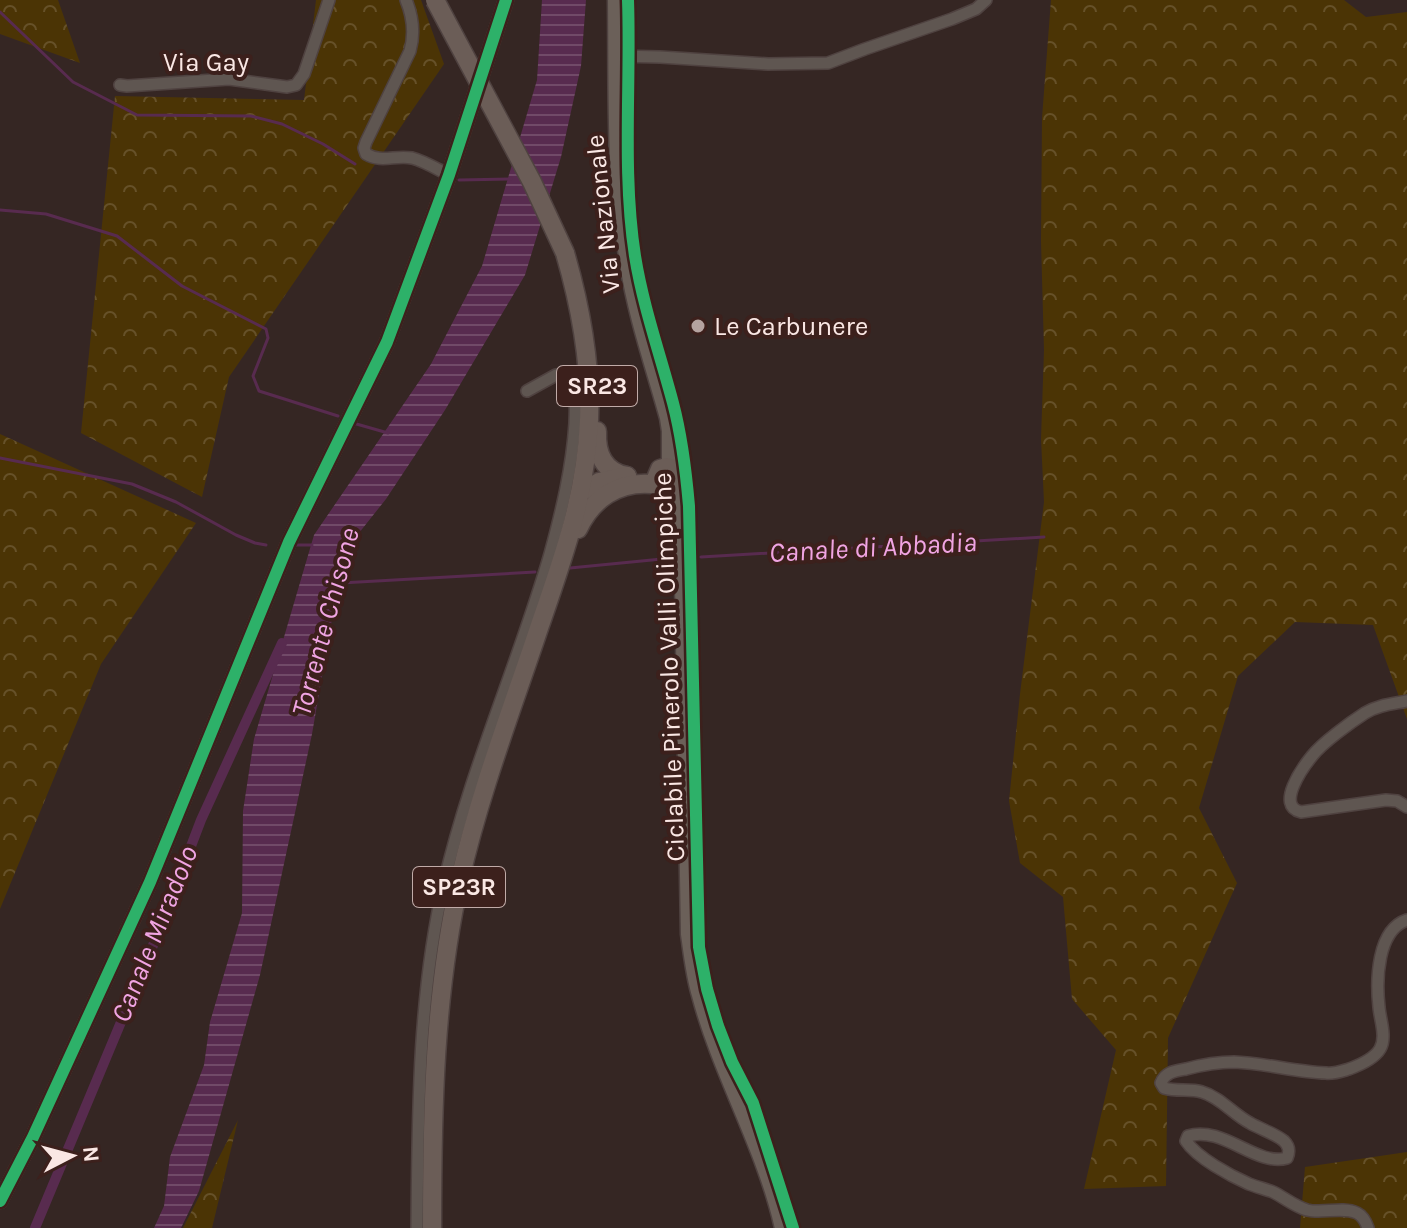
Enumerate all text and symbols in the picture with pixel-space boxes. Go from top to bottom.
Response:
street label: Via Gay [163,47,249,78]
street label: Via Nazionale [579,133,627,295]
place label: Le Carbunere [714,311,868,342]
marker: Le Carbunere [689,317,707,335]
road number: SR23 [557,366,637,406]
street label: Ciclabile Pinerolo Valli Olimpiche [647,472,691,862]
water label: Torrente Chisone [284,524,366,720]
water label: Canale di Abbadia [768,525,978,569]
water label: Canale Miradolo [104,841,204,1027]
road number: SP23R [413,867,505,907]
north arrow [32,1116,112,1196]
text: N [77,1145,105,1163]

